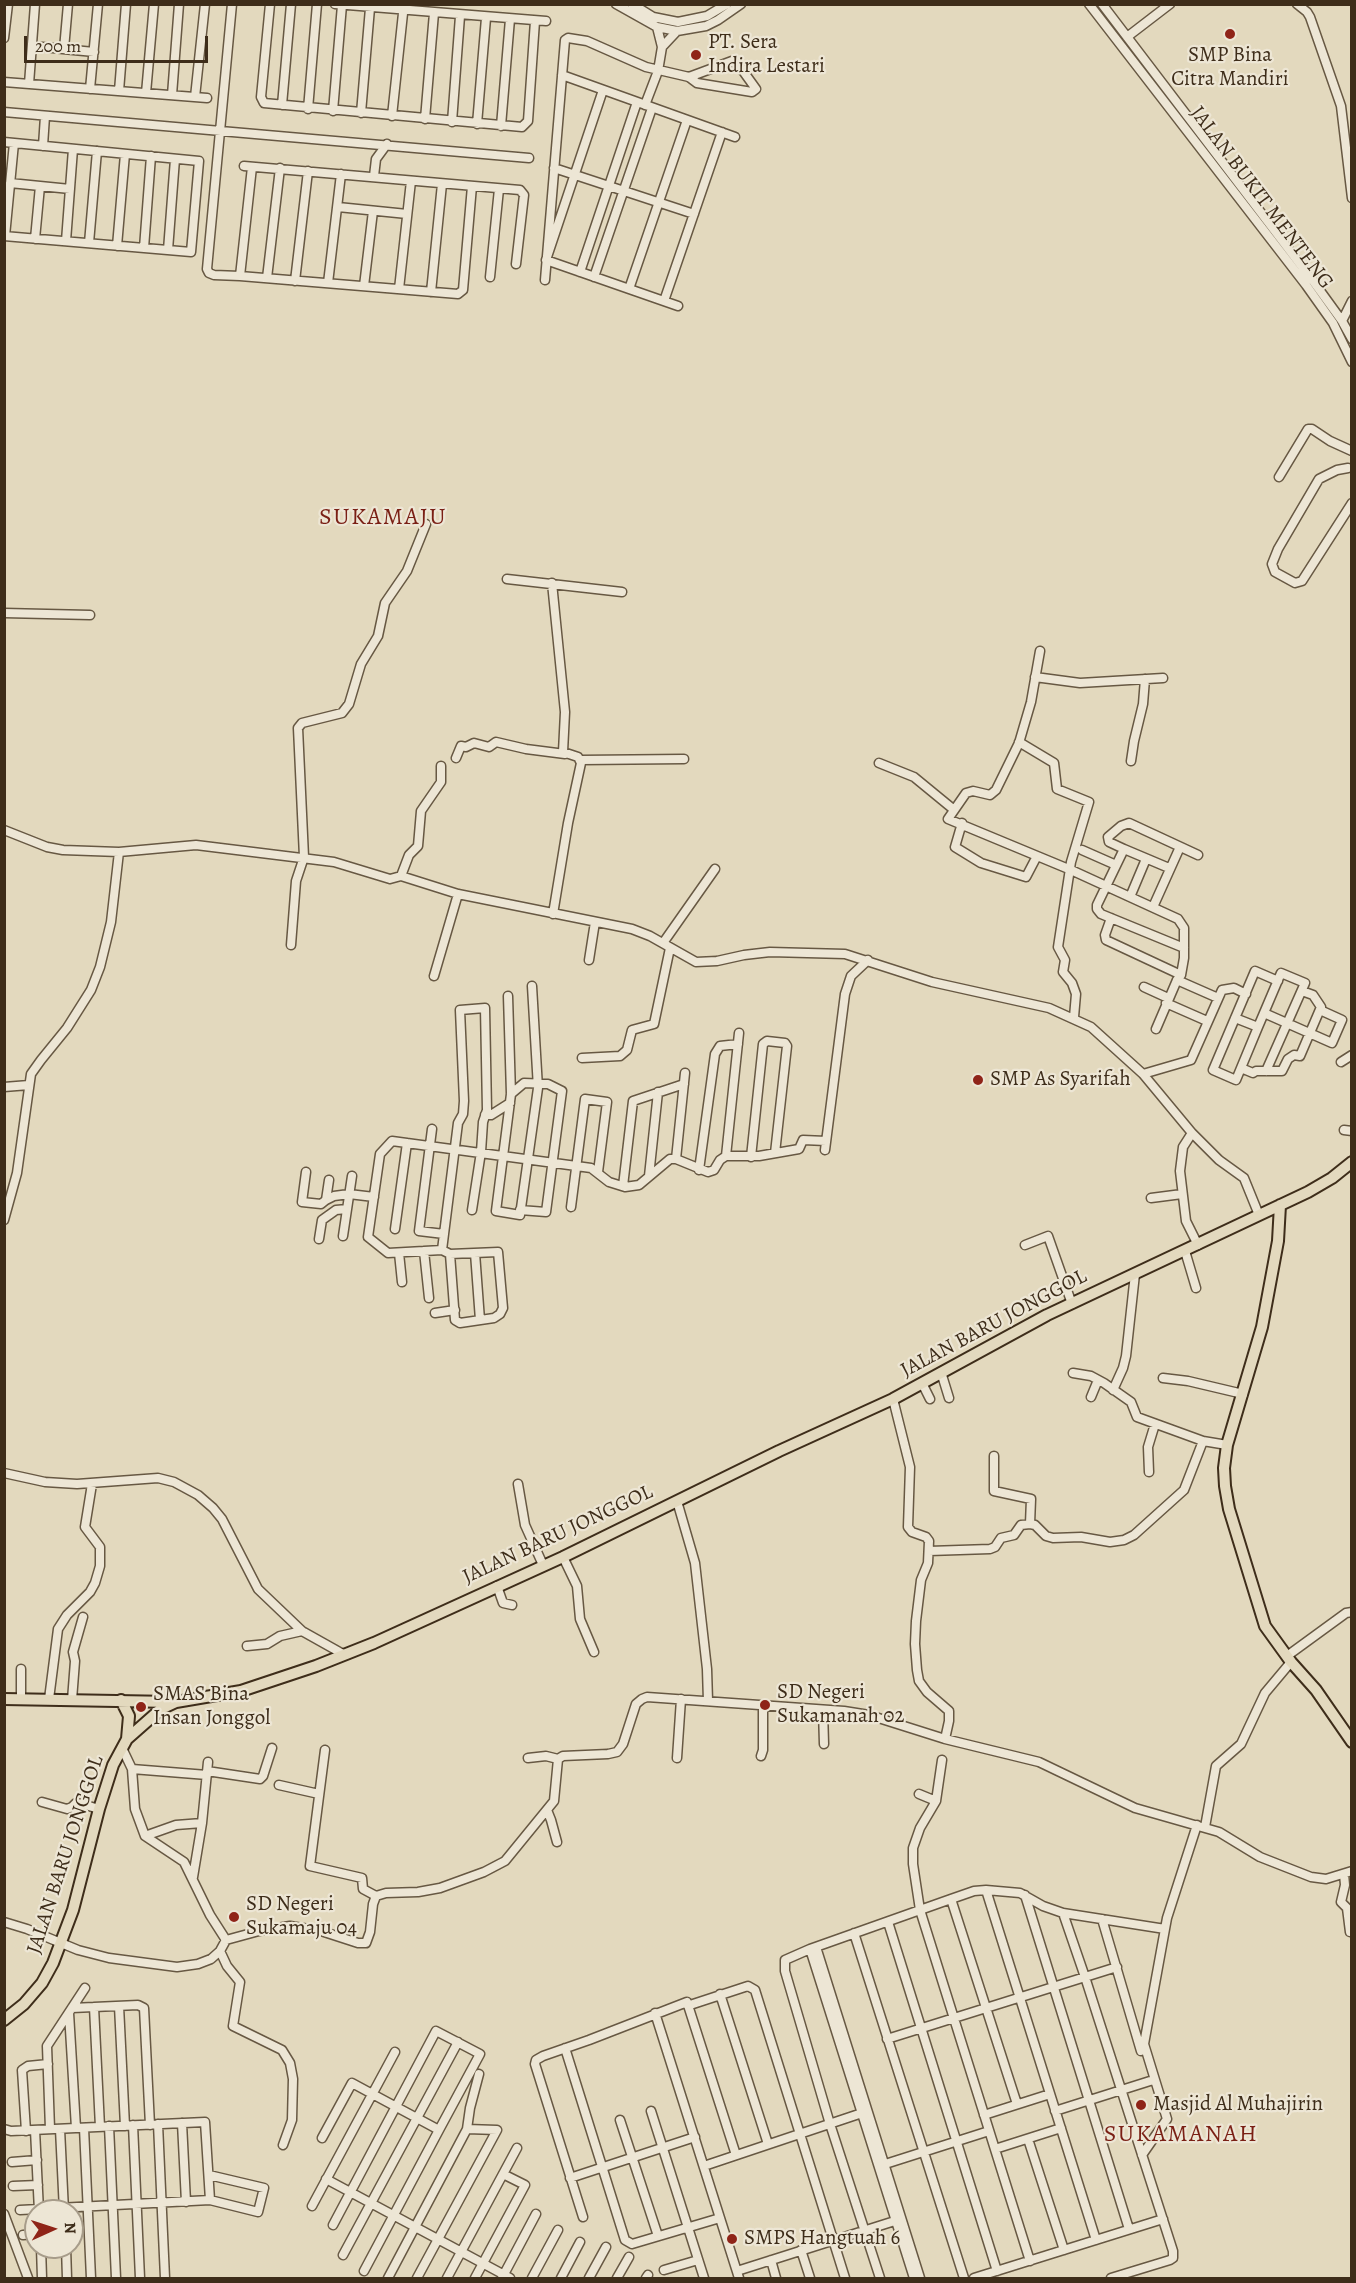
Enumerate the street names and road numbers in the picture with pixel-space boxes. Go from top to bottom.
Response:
street label: JALAN BUKIT MENTENG [1184,102,1338,294]
street label: JALAN BARU JONGGOL [897,1264,1091,1384]
street label: JALAN BARU JONGGOL [459,1480,657,1590]
street label: JALAN BARU JONGGOL [22,1753,110,1957]

